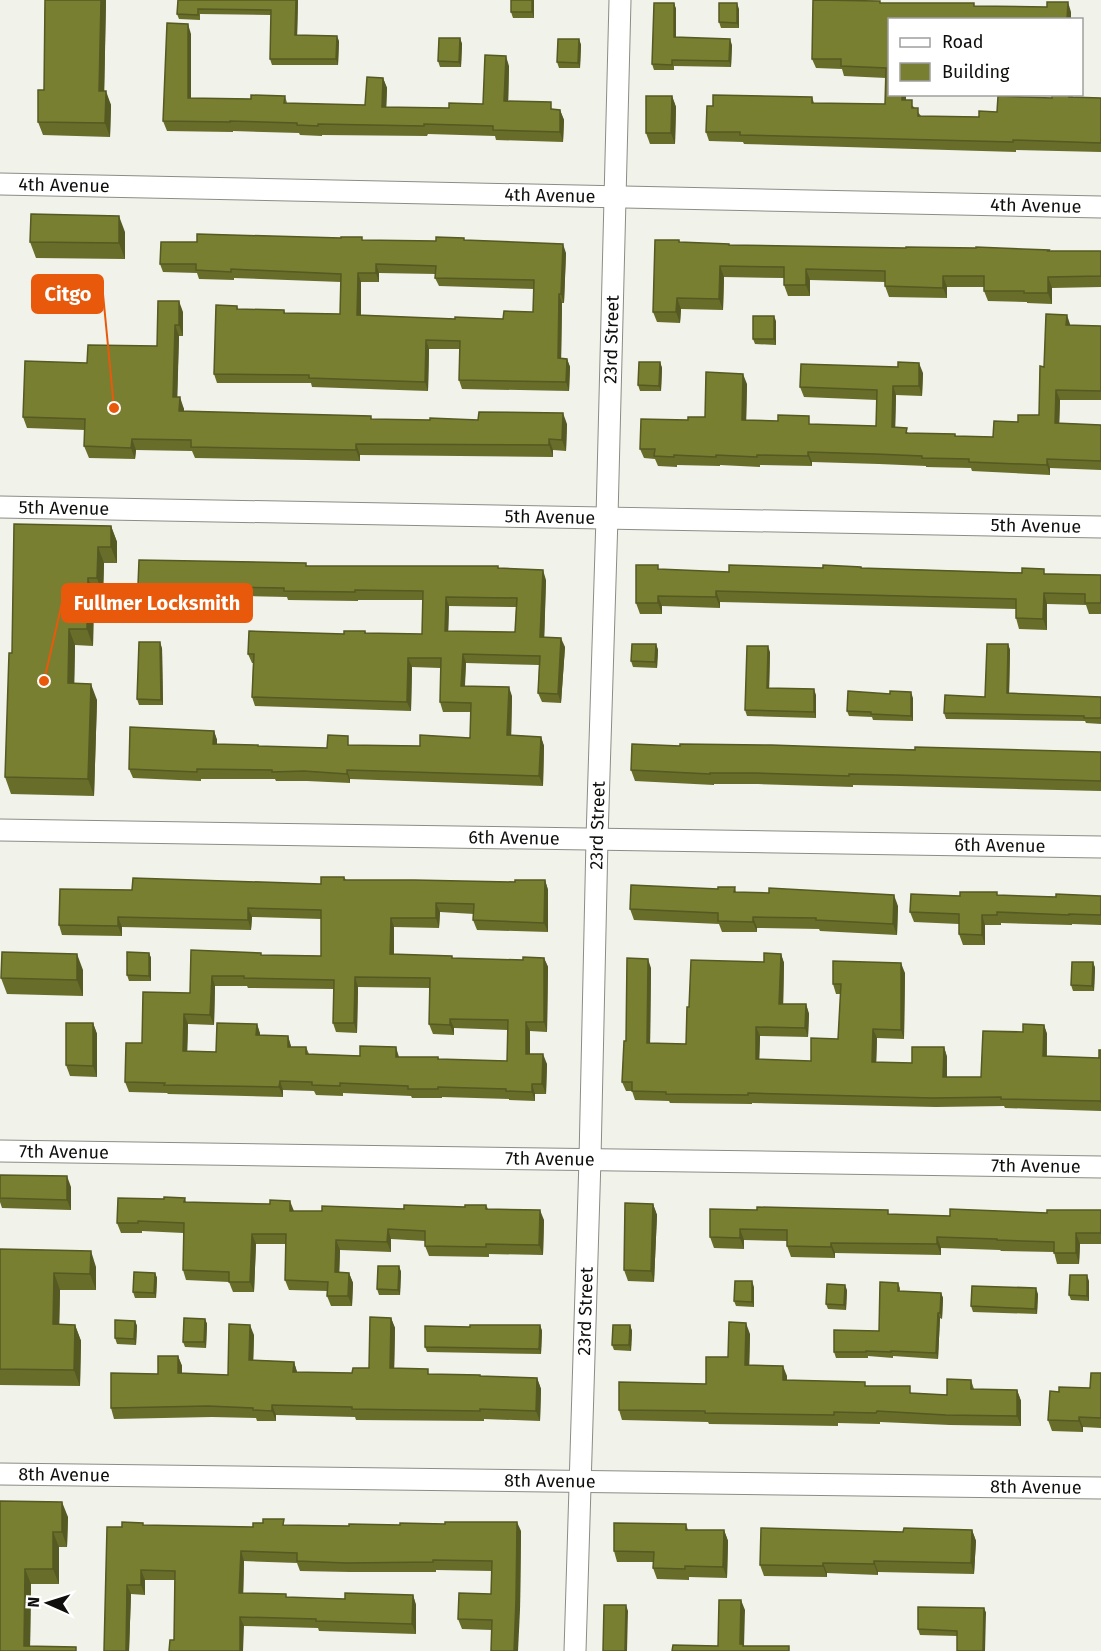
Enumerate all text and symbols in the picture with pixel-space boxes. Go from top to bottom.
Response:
legend [888,18,1083,96]
text: Road [942,31,984,53]
text: Building [942,61,1010,83]
street label: 4th Avenue [18,173,110,197]
street label: 4th Avenue [504,184,596,207]
street label: 4th Avenue [990,194,1082,218]
callout: Citgo [32,275,103,313]
text: Citgo [45,282,92,306]
street label: 23rd Street [599,294,624,384]
street label: 5th Avenue [19,496,109,520]
street label: 5th Avenue [504,505,595,529]
street label: 5th Avenue [990,514,1081,538]
callout: Fullmer Locksmith [62,584,252,622]
text: Fullmer Locksmith [74,591,240,615]
street label: 23rd Street [585,780,610,870]
street label: 6th Avenue [468,826,560,850]
street label: 6th Avenue [954,834,1046,857]
street label: 7th Avenue [19,1140,109,1164]
street label: 7th Avenue [505,1147,595,1171]
street label: 7th Avenue [991,1154,1081,1178]
street label: 23rd Street [573,1266,598,1356]
street label: 8th Avenue [18,1463,110,1486]
street label: 8th Avenue [504,1469,596,1493]
street label: 8th Avenue [990,1476,1082,1499]
north arrow [18,1573,78,1633]
text: N [24,1596,43,1608]

